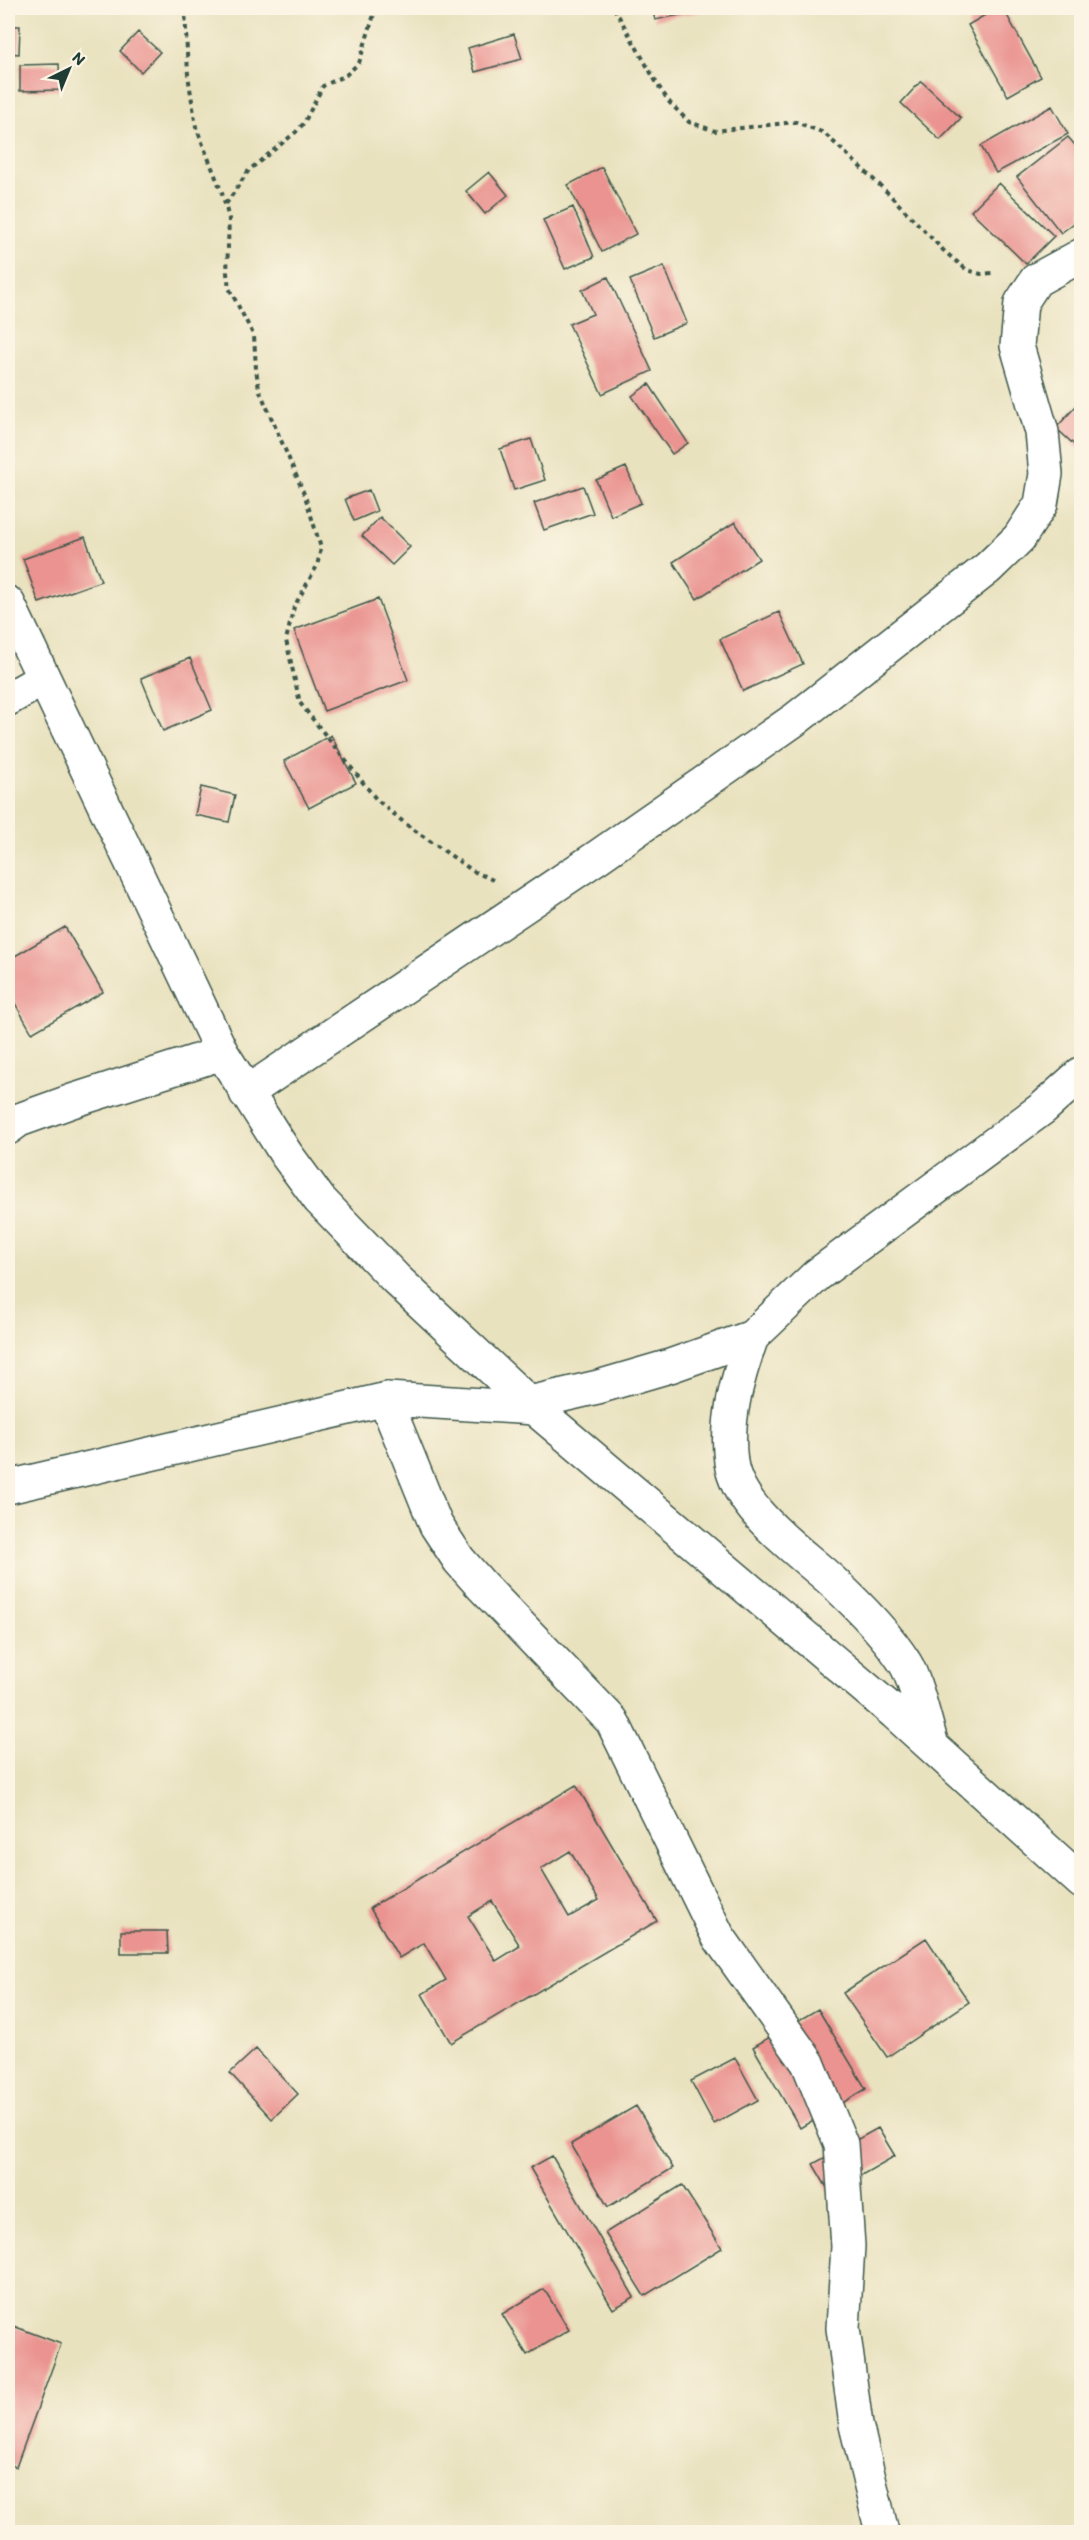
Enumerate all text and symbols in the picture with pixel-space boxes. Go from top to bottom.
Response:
north arrow [39,39,99,99]
text: N [68,48,89,69]

